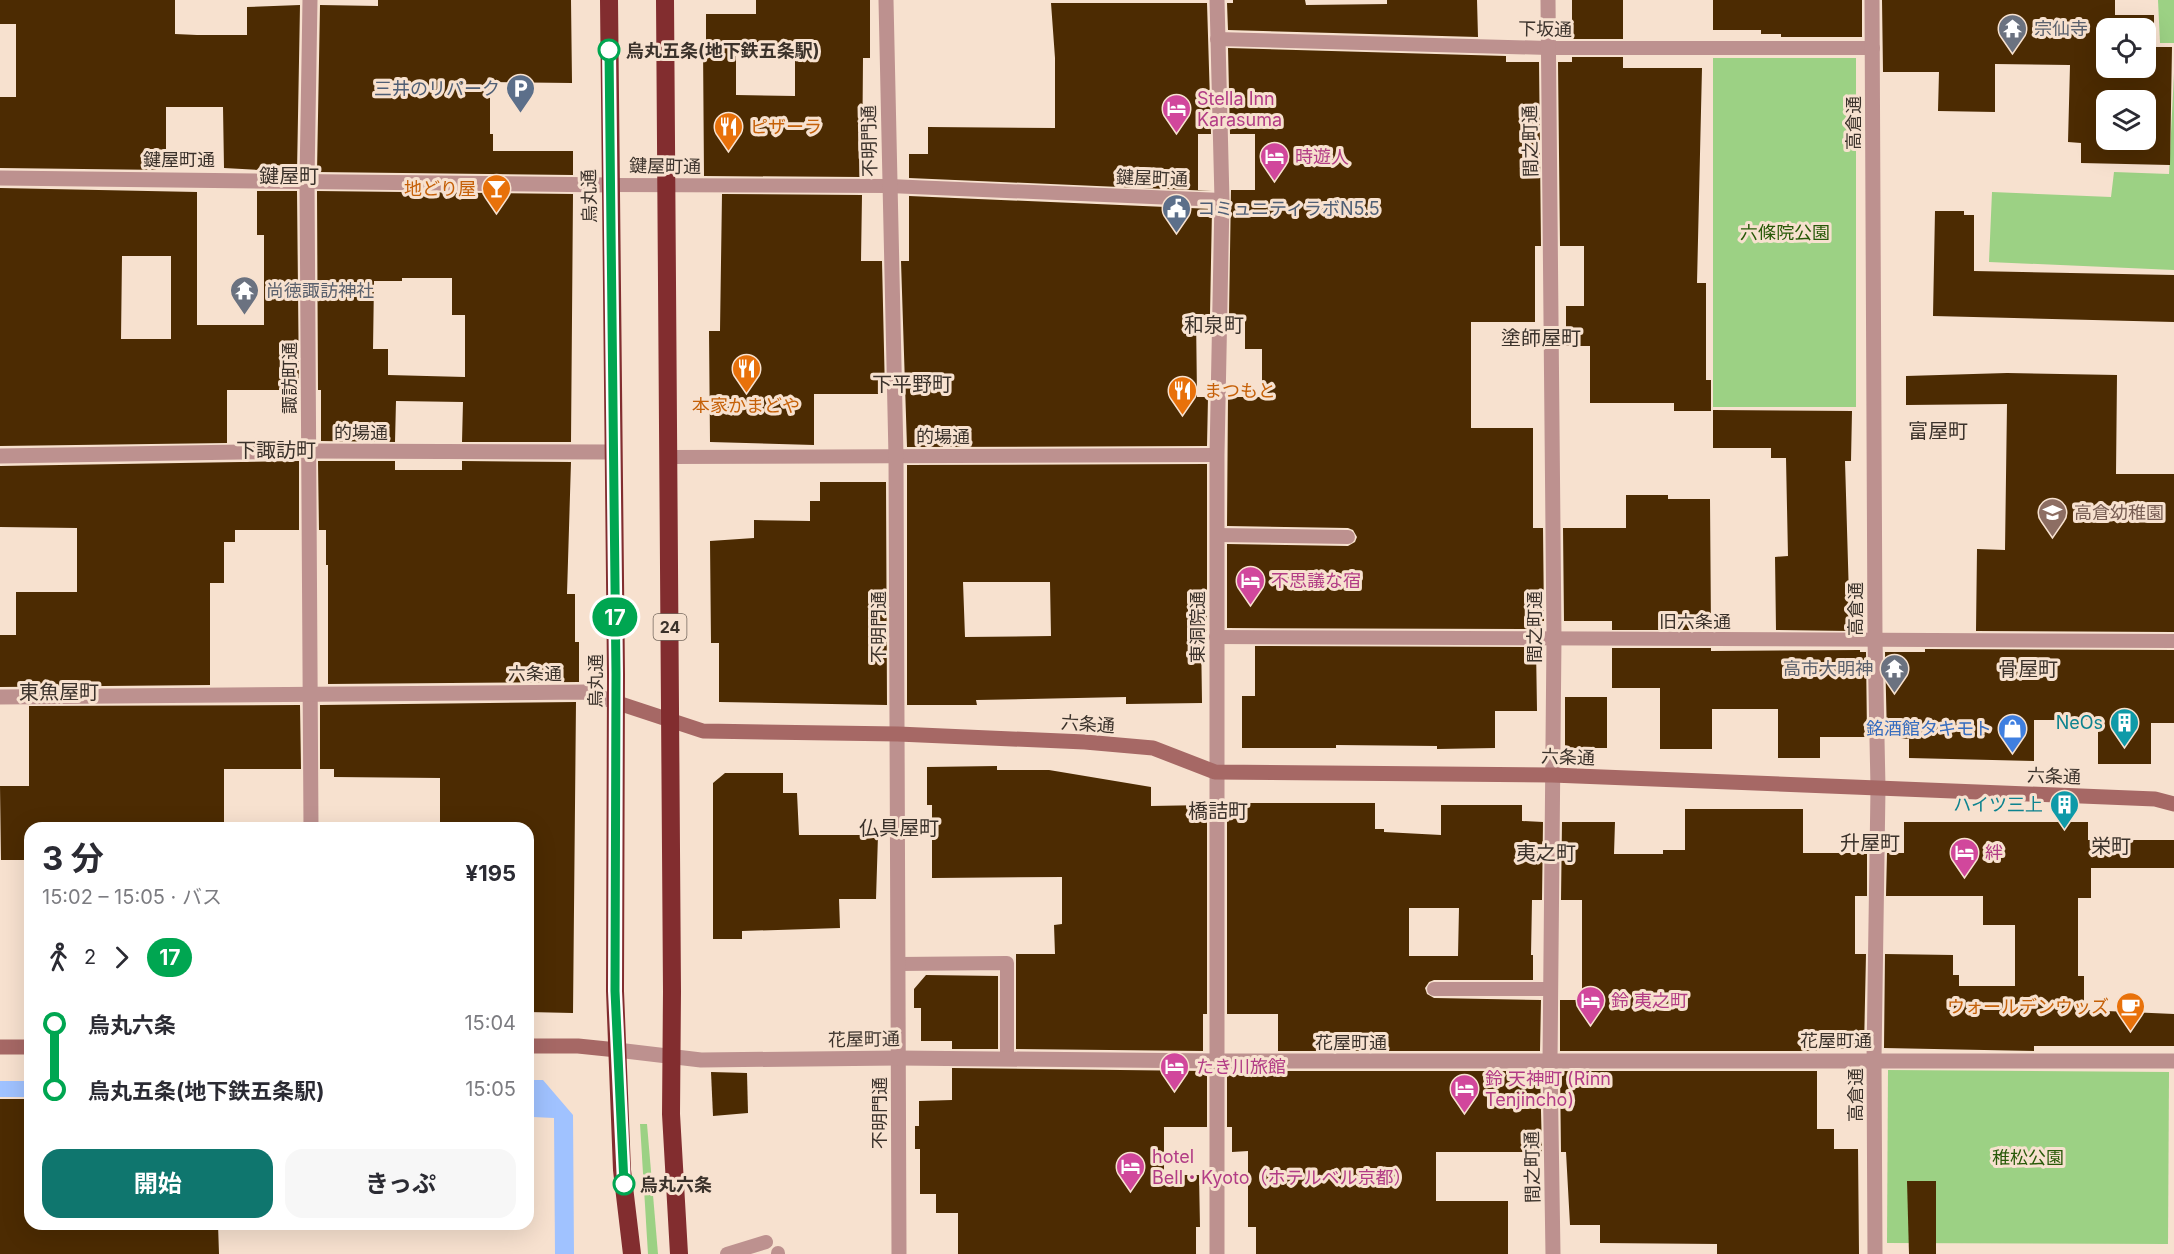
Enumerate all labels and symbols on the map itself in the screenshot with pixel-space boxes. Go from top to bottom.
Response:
temple icon: 宗仙寺 [1997,12,2029,54]
street label: 下坂通 [1518,18,1572,40]
place label: 宗仙寺 [2034,18,2088,39]
marker: 烏丸五条(地下鉄五条駅) [598,39,620,61]
place label: 烏丸五条(地下鉄五条駅) [626,40,820,61]
parking icon: 三井のリパーク [505,72,537,114]
place label: 三井のリパーク [374,78,500,99]
place label: Stella Inn Karasuma [1197,88,1282,130]
hotel icon: Stella Inn Karasuma [1160,92,1192,134]
street label: 高倉通 [1843,96,1864,150]
street label: 不明門通 [858,105,880,177]
street label: 間之町通 [1519,105,1541,177]
restaurant icon: ピザーラ [713,110,745,152]
place label: ピザーラ [750,116,822,137]
hotel icon: 時遊人 [1258,140,1290,182]
place label: 時遊人 [1295,146,1349,167]
street label: 鍵屋町通 [143,149,215,170]
street label: 鍵屋町通 [629,155,701,177]
district label: 鍵屋町 [259,164,319,188]
street label: 鍵屋町通 [1116,166,1188,190]
street label: 烏丸通 [578,169,600,223]
bar icon: 地どり屋 [481,172,513,214]
place label: 地どり屋 [404,178,476,199]
public building icon: コミュニティラボN5.5 [1160,192,1192,234]
place label: コミュニティラボN5.5 [1197,198,1380,219]
park label: 六條院公園 [1740,222,1830,243]
temple icon: 尚徳諏訪神社 [229,274,261,316]
place label: 尚徳諏訪神社 [266,280,374,301]
district label: 和泉町 [1184,313,1244,337]
district label: 塗師屋町 [1501,326,1581,350]
street label: 諏訪町通 [279,342,300,414]
restaurant icon: 本家かまどや [730,352,762,394]
district label: 下平野町 [872,372,952,396]
restaurant icon: まつもと [1167,374,1199,416]
place label: まつもと [1204,380,1276,401]
place label: 本家かまどや [692,395,800,416]
district label: 富屋町 [1908,419,1968,443]
street label: 的場通 [334,422,388,443]
street label: 的場通 [916,426,970,447]
district label: 下諏訪町 [236,438,316,462]
school or university icon: 高倉幼稚園 [2037,496,2069,538]
place label: 高倉幼稚園 [2074,502,2164,523]
hotel icon: 不思議な宿 [1234,564,1266,606]
place label: 不思議な宿 [1271,570,1361,591]
street label: 高倉通 [1845,582,1866,636]
street label: 不明門通 [868,591,889,663]
street label: 東洞院通 [1187,591,1208,663]
street label: 間之町通 [1524,591,1545,663]
line badge: 17 [588,598,642,636]
street label: 旧六条通 [1659,611,1731,632]
road number: 24 [654,614,686,640]
temple icon: 高市大明神 [1878,652,1910,694]
street label: 烏丸通 [585,654,606,708]
district label: 骨屋町 [1998,657,2058,681]
place label: 高市大明神 [1783,658,1873,679]
street label: 六条通 [508,663,562,684]
district label: 東魚屋町 [19,680,99,704]
building icon: NeOs [2108,706,2140,748]
street label: 六条通 [1060,712,1116,736]
shop icon: 銘酒館タキモト [1997,712,2029,754]
place label: NeOs [2056,712,2103,733]
place label: 銘酒館タキモト [1866,718,1992,739]
street label: 六条通 [1541,746,1595,768]
street label: 六条通 [2027,765,2081,787]
building icon: ハイツ三上 [2048,788,2080,830]
place label: ハイツ三上 [1953,794,2043,815]
district label: 橋詰町 [1188,799,1248,823]
district label: 仏具屋町 [859,816,939,840]
district label: 升屋町 [1840,831,1900,855]
district label: 栄町 [2091,834,2131,858]
hotel icon: 絆 [1948,836,1980,878]
district label: 夷之町 [1516,841,1576,865]
place label: 絆 [1985,842,2003,863]
hotel icon: 鈴 夷之町 [1574,984,1606,1026]
place label: 鈴 夷之町 [1611,990,1688,1011]
cafe icon: ウォールデンウッズ [2114,990,2146,1032]
place label: ウォールデンウッズ [1947,996,2109,1017]
street label: 花屋町通 [828,1028,900,1050]
street label: 花屋町通 [1800,1030,1872,1051]
street label: 花屋町通 [1315,1032,1387,1053]
hotel icon: たき川旅館 [1159,1050,1191,1092]
place label: たき川旅館 [1196,1056,1286,1077]
place label: 鈴 天神町 (Rinn Tenjincho) [1485,1068,1611,1110]
street label: 高倉通 [1845,1068,1866,1122]
hotel icon: 鈴 天神町 (Rinn Tenjincho) [1448,1072,1480,1114]
street label: 不明門通 [869,1077,890,1149]
street label: 間之町通 [1521,1131,1543,1203]
place label: hotel Bell・Kyoto（ホテルベル京都） [1152,1146,1411,1188]
park label: 稚松公園 [1992,1147,2064,1168]
hotel icon: hotel Bell・Kyoto（ホテルベル京都） [1115,1150,1147,1192]
marker: 烏丸六条 [613,1173,635,1195]
place label: 烏丸六条 [640,1174,712,1195]

